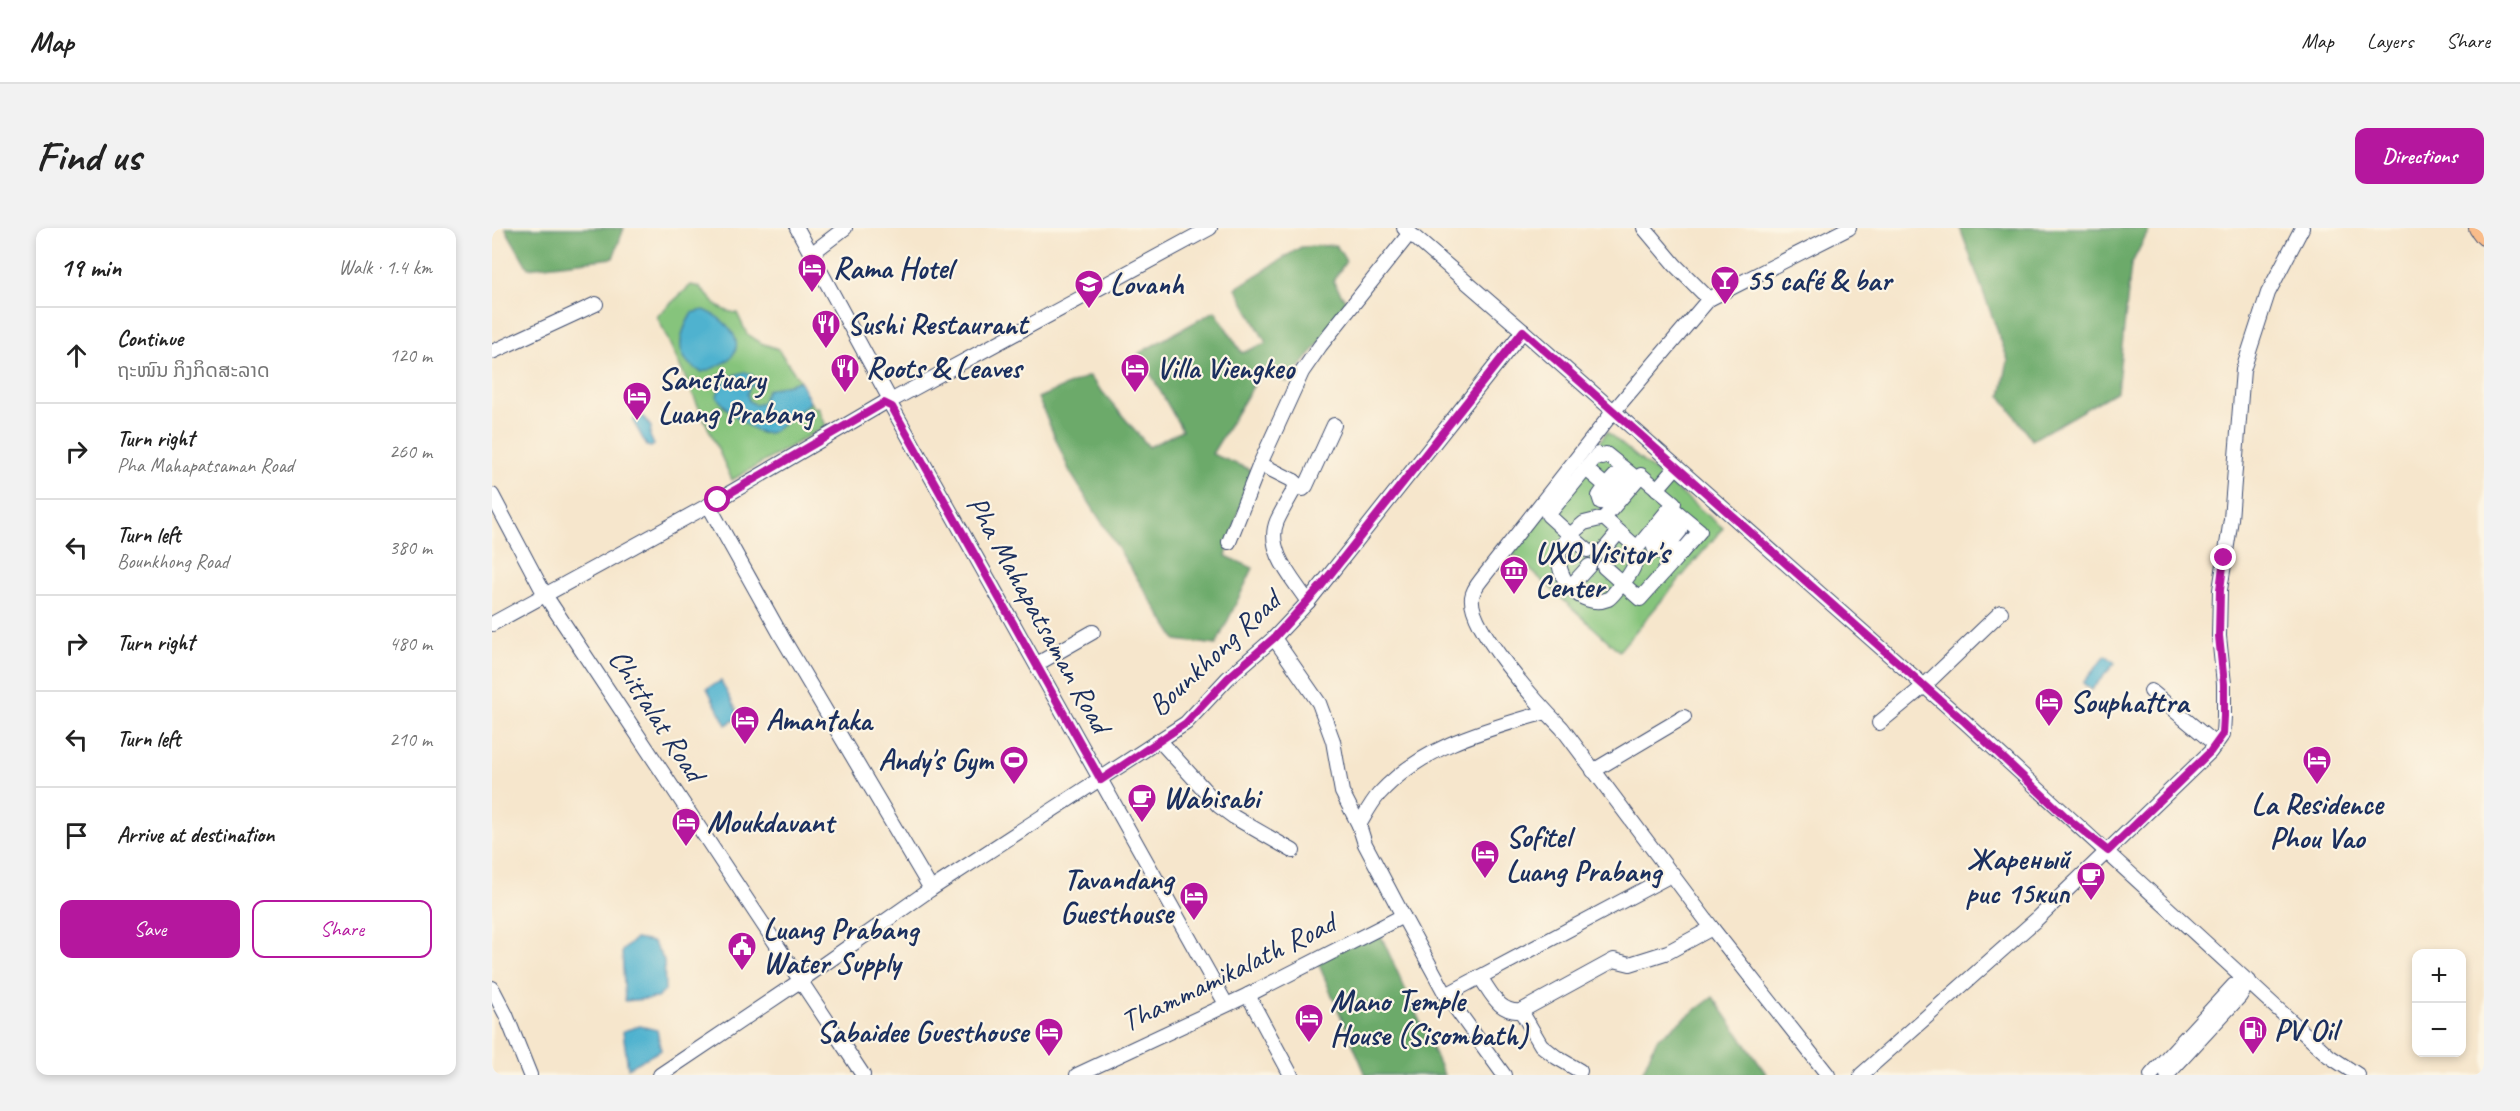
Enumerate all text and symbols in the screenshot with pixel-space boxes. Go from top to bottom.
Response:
text: Map [30,24,73,59]
text: Map [2301,28,2334,54]
text: Layers [2367,28,2413,54]
text: Share [2446,28,2490,54]
button: Directions [2355,128,2484,184]
text: Find us [36,130,141,183]
place label: Rama Hotel [833,249,958,287]
text: 19 min [60,251,121,284]
hotel icon: Rama Hotel [796,252,828,294]
text: Walk · 1.4 km [338,255,432,280]
place label: 55 café & bar [1746,261,1894,299]
bar icon: 55 café & bar [1709,264,1741,306]
place label: Lovanh [1110,265,1185,303]
school or university icon: Lovanh [1073,268,1105,310]
place label: Sushi Restaurant [847,305,1030,343]
restaurant icon: Sushi Restaurant [810,308,842,350]
text: Continue [117,325,183,353]
icon: ahead [60,339,93,372]
text: 120 m [389,343,432,368]
place label: Roots & Leaves [866,349,1025,387]
place label: Villa Viengkeo [1156,349,1296,387]
restaurant icon: Roots & Leaves [829,352,861,394]
hotel icon: Villa Viengkeo [1119,352,1151,394]
text: ຖະໜົນ ກິງກິດສະລາດ [117,358,270,383]
place label: Sanctuary Luang Prabang [658,360,815,432]
hotel icon: Sanctuary Luang Prabang [621,380,653,422]
text: Turn right [117,425,194,453]
icon: right [60,435,93,468]
text: 260 m [389,439,432,464]
text: Pha Mahapatsaman Road [117,453,294,478]
route start [704,486,730,512]
street label: Pha Mahapatsaman Road [958,489,1122,743]
text: Turn left [117,521,181,549]
icon: left [60,531,93,564]
place label: UXO Visitor's Center [1535,534,1673,606]
text: 380 m [389,535,432,560]
route end [2210,544,2236,570]
text: Bounkhong Road [117,549,229,574]
museum icon: UXO Visitor's Center [1498,554,1530,596]
street label: Bounkhong Road [1140,579,1291,724]
icon: right [60,627,93,660]
text: Turn right [117,629,194,657]
text: 480 m [389,631,432,656]
street label: Chittalat Road [600,642,716,792]
place label: Souphattra [2070,683,2191,721]
hotel icon: Souphattra [2033,686,2065,728]
place label: Amantaka [766,701,874,739]
hotel icon: Amantaka [729,704,761,746]
icon: left [60,723,93,756]
text: Turn left [117,725,181,753]
text: 210 m [389,727,432,752]
place label: Andy's Gym [879,741,995,780]
sports icon: Andy's Gym [998,744,1030,786]
hotel icon: La Residence Phou Vao [2301,744,2333,786]
place label: Wabisabi [1163,779,1264,817]
cafe icon: Wabisabi [1126,782,1158,824]
place label: La Residence Phou Vao [2251,785,2385,857]
place label: Moukdavant [707,803,837,841]
hotel icon: Moukdavant [670,806,702,848]
place label: Sofitel Luang Prabang [1506,818,1663,890]
icon: arrive [60,819,93,852]
text: Arrive at destination [117,821,274,849]
hotel icon: Sofitel Luang Prabang [1469,838,1501,880]
place label: Жареный рис 15кип [1966,840,2072,912]
place label: Tavandang Guesthouse [1060,860,1176,932]
cafe icon: Жареный рис 15кип [2075,860,2107,902]
hotel icon: Tavandang Guesthouse [1178,880,1210,922]
button: Save [60,900,240,958]
button: Share [252,900,432,958]
street label: Thammamikalath Road [1114,902,1345,1040]
place label: Luang Prabang Water Supply [763,910,920,982]
public building icon: Luang Prabang Water Supply [726,930,758,972]
map controls [2412,949,2466,1057]
button: + [2412,949,2466,1003]
place label: Mano Temple House (Sisombath) [1330,982,1530,1054]
hotel icon: Mano Temple House (Sisombath) [1293,1002,1325,1044]
button: − [2412,1003,2466,1057]
place label: PV Oil [2274,1011,2343,1049]
place label: Sabaidee Guesthouse [816,1013,1031,1051]
fuel station icon: PV Oil [2237,1014,2269,1056]
hotel icon: Sabaidee Guesthouse [1033,1016,1065,1058]

